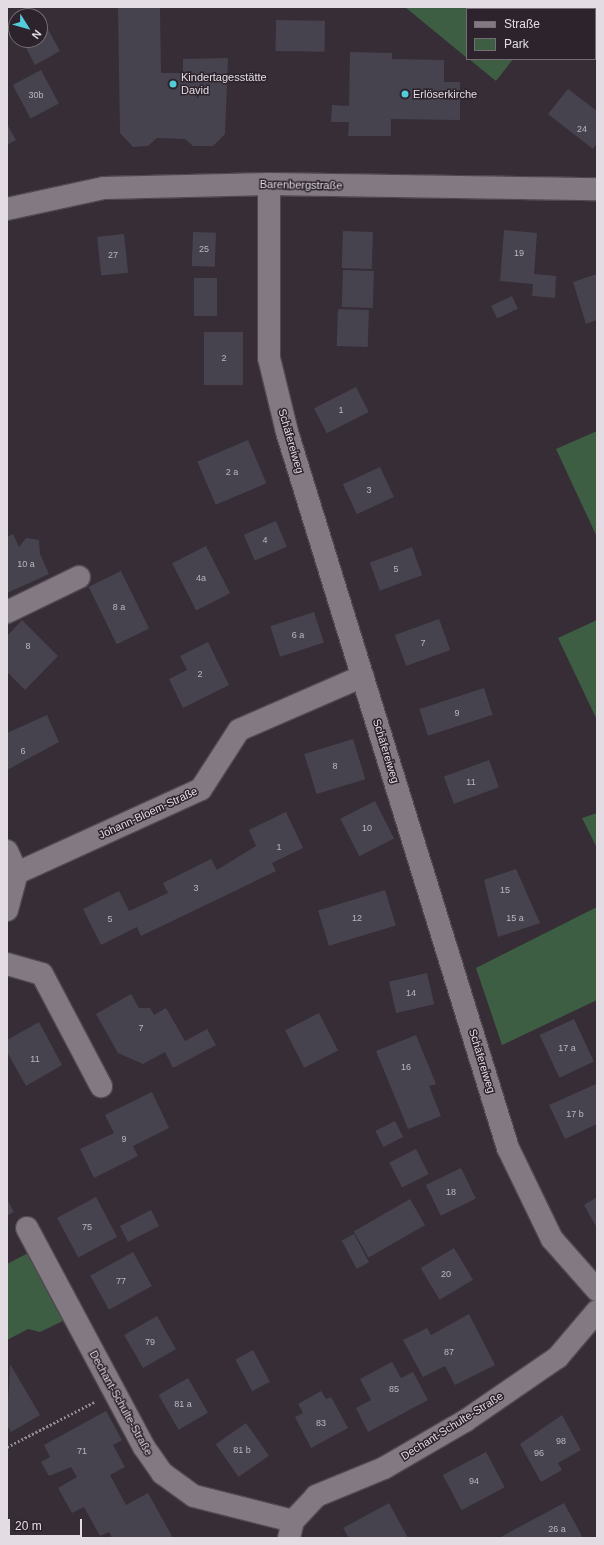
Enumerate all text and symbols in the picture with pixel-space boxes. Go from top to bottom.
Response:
north arrow [8,8,48,48]
legend [466,8,596,60]
text: Straße [504,17,540,31]
text: N [30,28,44,41]
text: Park [504,37,529,51]
place label: Kindertagesstätte David [181,71,267,97]
marker: Kindertagesstätte David [168,79,178,89]
place label: Erlöserkirche [413,87,477,101]
marker: Erlöserkirche [400,89,410,99]
house number: 30b [28,90,44,100]
house number: 24 [577,124,587,134]
street label: Barenbergstraße [260,178,342,192]
house number: 25 [199,244,209,254]
house number: 19 [514,248,524,258]
house number: 27 [108,250,118,260]
house number: 2 [221,353,227,363]
house number: 1 [338,405,344,415]
street label: Schäfereiweg [275,407,307,475]
house number: 2 a [226,467,238,477]
house number: 3 [366,485,372,495]
house number: 4 [262,535,268,545]
house number: 10 a [17,559,35,569]
house number: 5 [393,564,399,574]
house number: 4a [196,573,206,583]
house number: 8 a [113,602,125,612]
house number: 6 a [292,630,304,640]
house number: 7 [420,638,426,648]
house number: 8 [25,641,31,651]
house number: 2 [197,669,203,679]
house number: 9 [454,708,460,718]
street label: Schäfereiweg [370,717,402,785]
house number: 6 [20,746,26,756]
house number: 8 [332,761,338,771]
house number: 11 [466,777,476,787]
street label: Johann-Bloem-Straße [96,784,200,842]
house number: 10 [362,823,372,833]
house number: 1 [276,842,282,852]
house number: 3 [193,883,199,893]
house number: 15 [500,885,510,895]
house number: 12 [352,913,362,923]
house number: 15 a [506,913,524,923]
house number: 5 [107,914,113,924]
house number: 14 [406,988,416,998]
house number: 7 [138,1023,144,1033]
street label: Schäfereiweg [466,1027,498,1095]
house number: 17 a [558,1043,576,1053]
house number: 11 [30,1054,40,1064]
house number: 16 [401,1062,411,1072]
house number: 17 b [566,1109,584,1119]
house number: 9 [121,1134,127,1144]
house number: 18 [446,1187,456,1197]
house number: 75 [82,1222,92,1232]
house number: 20 [441,1269,451,1279]
house number: 77 [116,1276,126,1286]
house number: 79 [145,1337,155,1347]
house number: 87 [444,1347,454,1357]
street label: Dechant-Schulte-Straße [87,1348,155,1458]
house number: 85 [389,1384,399,1394]
street label: Dechant-Schulte-Straße [398,1389,506,1463]
house number: 81 a [174,1399,192,1409]
house number: 83 [316,1418,326,1428]
house number: 98 [556,1436,566,1446]
house number: 81 b [233,1445,251,1455]
house number: 71 [77,1446,87,1456]
house number: 96 [534,1448,544,1458]
house number: 94 [469,1476,479,1486]
scale bar [10,1511,84,1537]
text: 20 m [15,1519,42,1533]
house number: 26 a [548,1524,566,1534]

